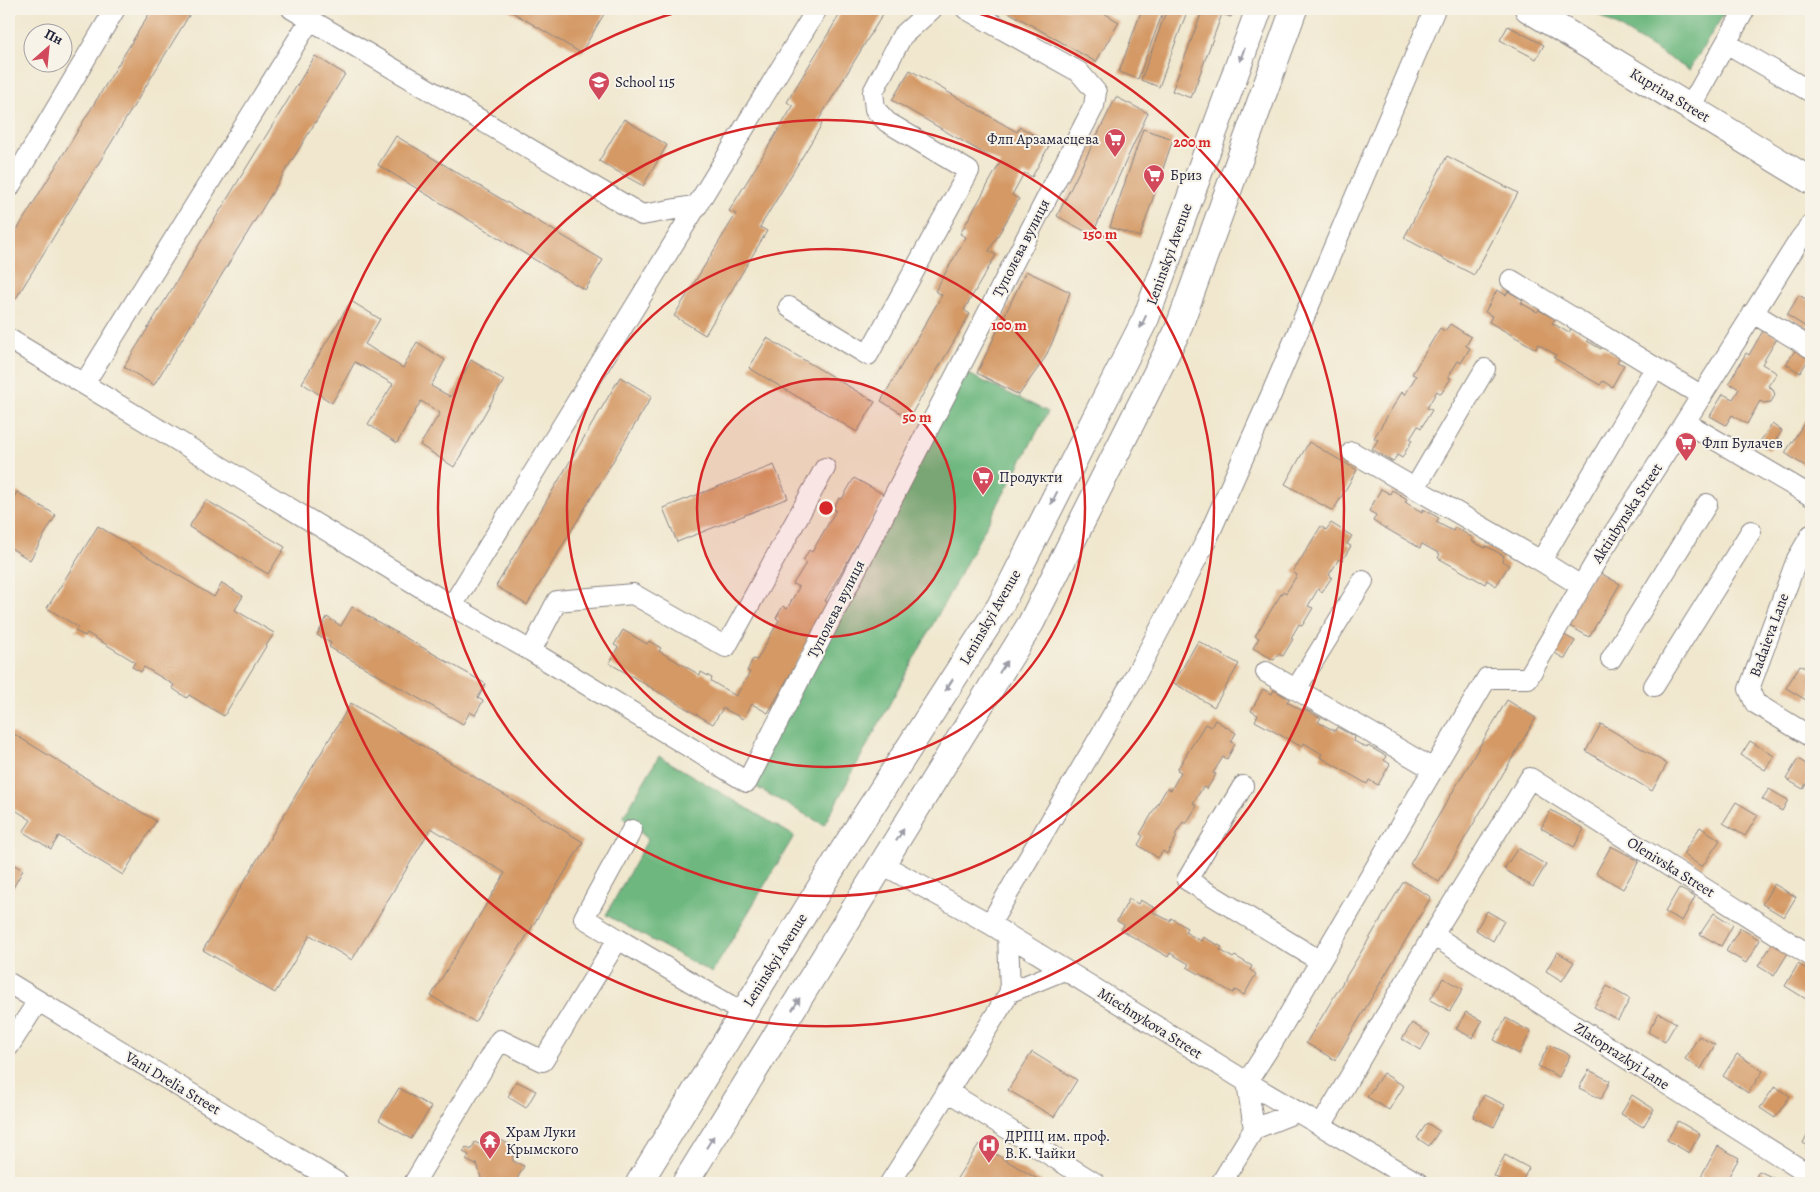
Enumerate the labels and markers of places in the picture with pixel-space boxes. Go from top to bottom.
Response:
school or university icon: School 115 [587,70,611,101]
place label: School 115 [615,72,675,92]
supermarket icon: Флп Арзамасцева [1103,127,1127,158]
place label: Флп Арзамасцева [987,129,1099,149]
supermarket icon: Бриз [1142,163,1166,194]
place label: Бриз [1170,165,1202,185]
supermarket icon: Флп Булачев [1674,431,1698,462]
place label: Флп Булачев [1702,433,1783,453]
supermarket icon: Продукти [971,465,995,496]
place label: Продукти [999,467,1063,487]
centre of rings [817,499,835,517]
place label: Храм Луки Крымского [506,1122,579,1159]
place label: ДРПЦ им. проф. В.К. Чайки [1005,1126,1110,1163]
temple icon: Храм Луки Крымского [478,1129,502,1160]
hospital icon: ДРПЦ им. проф. В.К. Чайки [977,1133,1001,1164]

